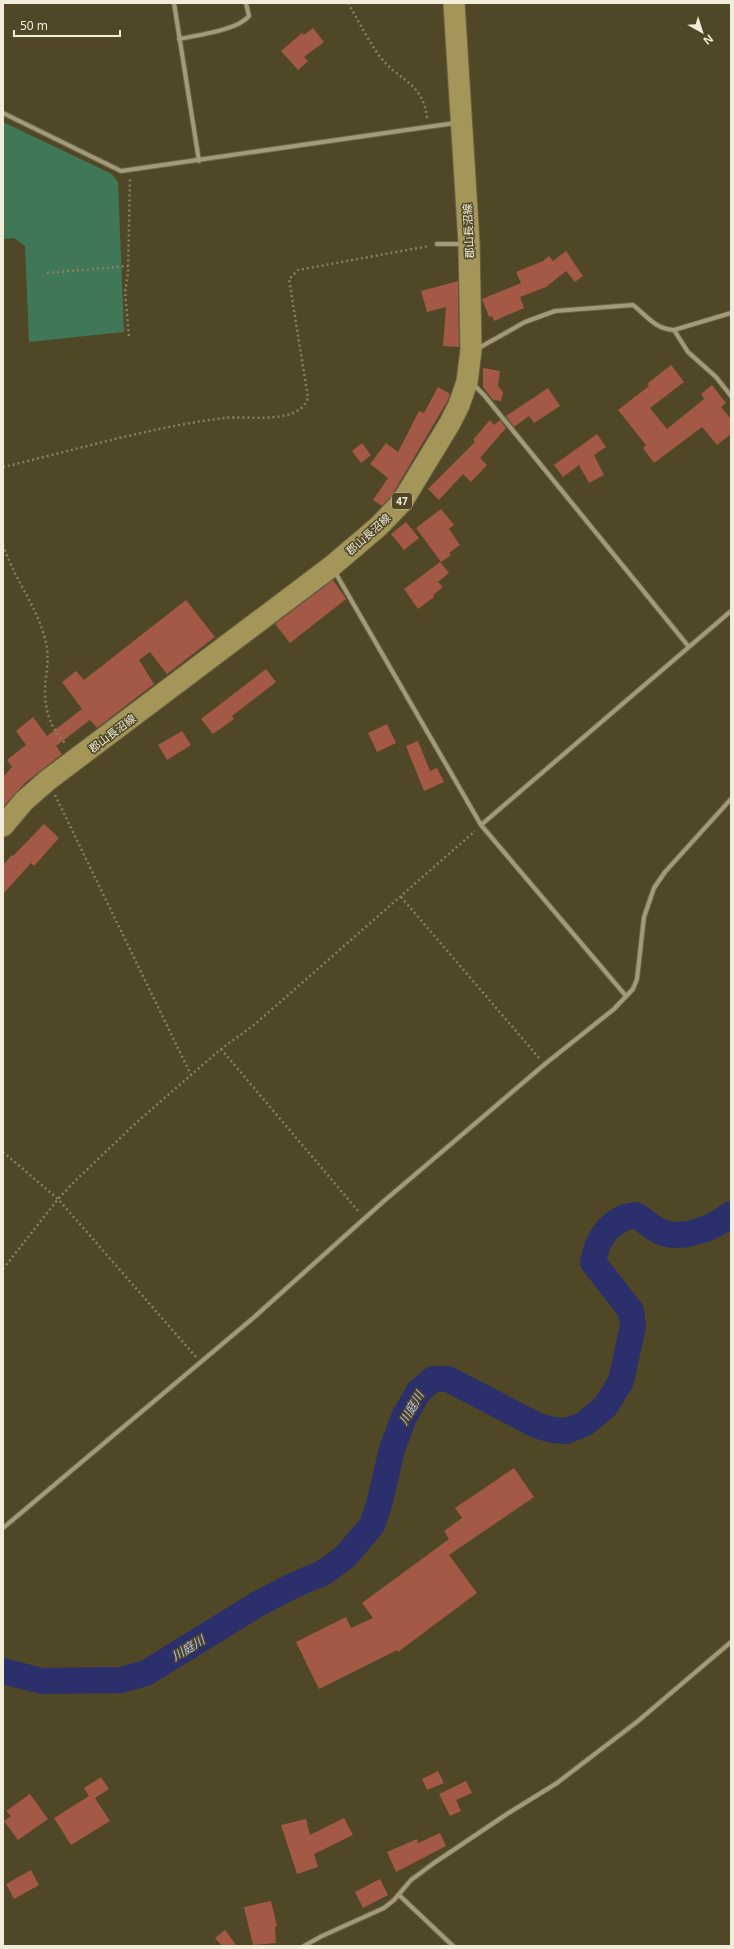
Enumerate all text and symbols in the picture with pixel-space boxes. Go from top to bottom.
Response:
scale bar [14,12,120,38]
north arrow [682,12,722,52]
text: 50 m [20,17,48,34]
text: N [700,32,717,49]
street label: 郡山長沼線 [459,203,477,259]
road number: 47 [392,493,412,509]
street label: 郡山長沼線 [343,510,393,558]
street label: 郡山長沼線 [86,710,138,756]
water label: 川庭川 [395,1386,428,1428]
water label: 川庭川 [168,1630,209,1665]

